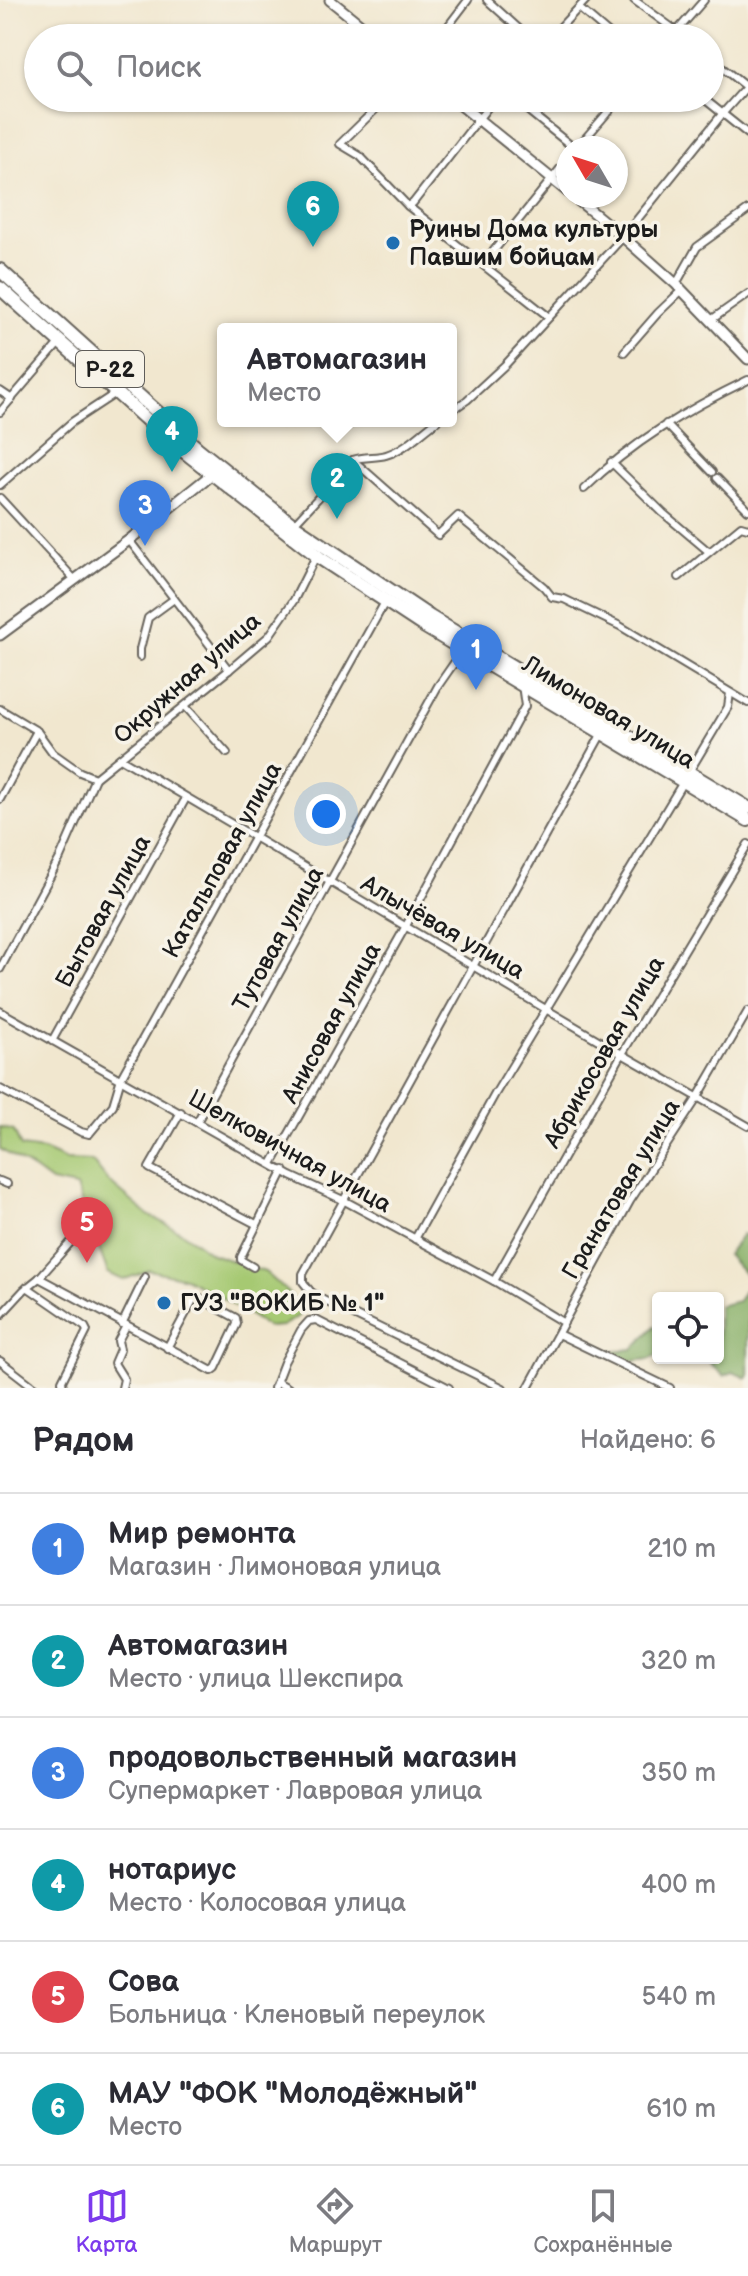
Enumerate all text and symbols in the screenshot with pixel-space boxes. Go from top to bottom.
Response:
search box [24,24,724,112]
icon: search [52,46,96,90]
text: Поиск [116,50,202,86]
north arrow [556,136,628,208]
pin: 6 [287,181,339,247]
place label: Руины Дома культуры Павшим бойцам [409,215,658,272]
marker: Руины Дома культуры Павшим бойцам [384,234,402,252]
popup [217,323,457,427]
text: Автомагазин [247,342,427,378]
road number: Р-22 [76,351,144,387]
text: Место [247,378,321,409]
pin: 4 [146,406,198,472]
pin: 2 [311,453,363,519]
pin: 3 [119,480,171,546]
street label: Окружная улица [108,607,267,750]
pin: 1 [450,624,502,690]
street label: Лимоновая улица [516,649,700,775]
street label: Катальповая улица [157,757,288,963]
your location [306,794,346,834]
street label: Бытовая улица [50,830,157,993]
street label: Тутовая улица [227,862,330,1017]
street label: Алычёвая улица [355,868,530,986]
street label: Анисовая улица [275,938,387,1109]
street label: Абрикосовая улица [537,951,671,1154]
street label: Шелковичная улица [183,1084,396,1219]
street label: Гранатовая улица [556,1094,687,1285]
pin: 5 [61,1197,113,1263]
place label: ГУЗ "ВОКИБ № 1" [180,1289,384,1318]
map controls [652,1292,724,1364]
button: locate [652,1292,724,1364]
marker: ГУЗ "ВОКИБ № 1" [155,1294,173,1312]
text: Рядом [32,1420,134,1461]
text: Найдено: 6 [580,1425,716,1456]
text: Мир ремонта [108,1516,295,1552]
text: 1 [53,1534,63,1565]
text: 210 m [647,1534,716,1565]
text: Магазин · Лимоновая улица [108,1552,441,1583]
text: Автомагазин [108,1628,288,1664]
text: 2 [50,1646,66,1677]
text: 320 m [641,1646,716,1677]
text: Место · улица Шекспира [108,1664,403,1695]
text: продовольственный магазин [108,1740,517,1776]
text: 3 [50,1758,66,1789]
text: 350 m [641,1758,716,1789]
text: Супермаркет · Лавровая улица [108,1776,482,1807]
text: нотариус [108,1852,237,1888]
text: 4 [50,1870,66,1901]
text: 400 m [641,1870,716,1901]
text: Место · Колосовая улица [108,1888,406,1919]
text: Сова [108,1964,179,2000]
text: 5 [50,1982,66,2013]
text: 540 m [641,1982,716,2013]
text: Больница · Кленовый переулок [108,2000,485,2031]
text: МАУ "ФОК "Молодёжный" [108,2076,477,2112]
text: 6 [50,2094,66,2125]
text: 610 m [646,2094,716,2125]
text: Место [108,2112,182,2143]
tab: Карта [76,2184,138,2259]
tab: Маршрут [289,2184,382,2259]
tab: Сохранённые [533,2184,672,2259]

